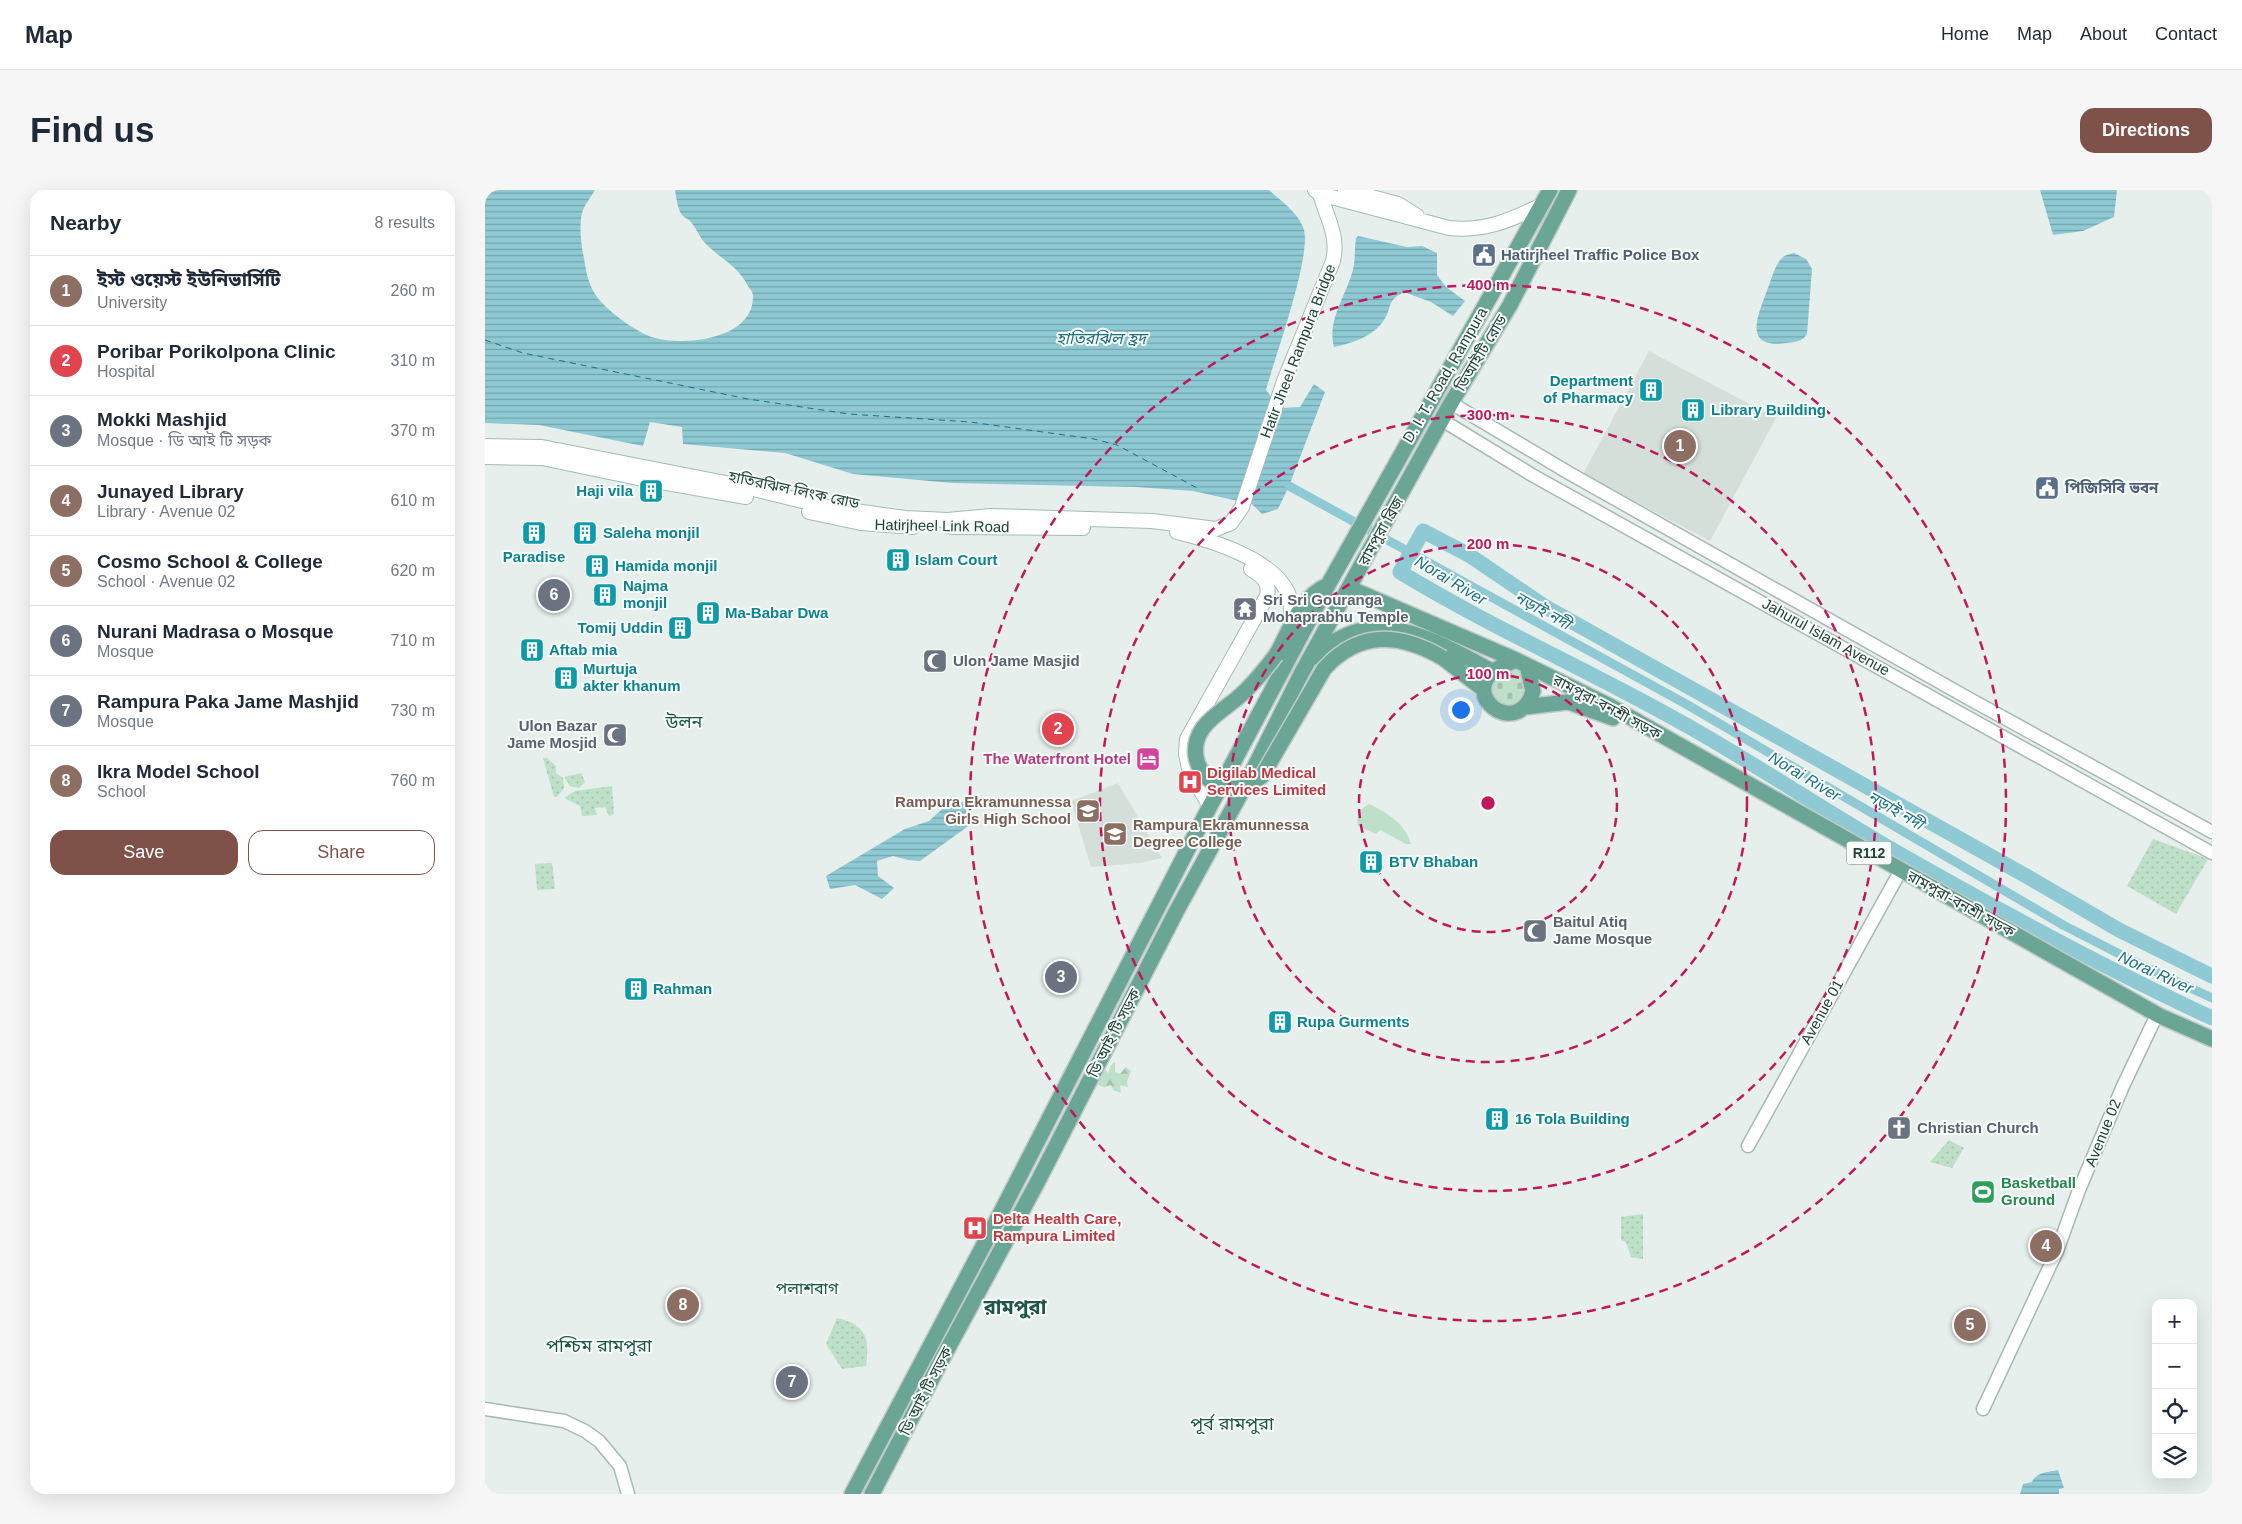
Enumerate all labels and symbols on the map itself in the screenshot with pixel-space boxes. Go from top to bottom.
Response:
public building icon: Hatirjheel Traffic Police Box [1471,242,1497,268]
place label: Hatirjheel Traffic Police Box [1501,246,1700,263]
street label: Hatir Jheel Rampura Bridge [1256,261,1339,440]
text: 400 m [1467,276,1509,293]
street label: D. I. T. Road, Rampura [1399,304,1491,445]
street label: ডিআইটি রোড [1451,311,1510,395]
water label: হাতিরঝিল হ্রদ [1056,329,1149,347]
place label: Department of Pharmacy [1543,372,1634,406]
building icon: Department of Pharmacy [1638,377,1664,403]
building icon: Library Building [1680,397,1706,423]
place label: Library Building [1711,401,1826,418]
text: 300 m [1467,406,1509,423]
pin: 1 [1664,427,1696,465]
street label: হাতিরঝিল লিংক রোড [726,467,861,512]
public building icon: পিজিসিবি ভবন [2034,475,2060,501]
building icon: Haji vila [638,478,664,504]
place label: পিজিসিবি ভবন [2064,479,2159,496]
place label: Haji vila [576,482,634,499]
street label: রামপুরা ব্রিজ [1354,493,1408,569]
street label: Hatirjheel Link Road [874,516,1010,535]
building icon: Paradise [521,520,547,546]
building icon: Saleha monjil [572,520,598,546]
place label: Saleha monjil [603,524,700,541]
text: 200 m [1467,535,1509,552]
building icon: Islam Court [885,547,911,573]
place label: Paradise [503,548,565,565]
place label: Islam Court [915,551,998,568]
building icon: Hamida monjil [584,553,610,579]
water label: Norai River [1412,553,1490,609]
place label: Hamida monjil [615,557,718,574]
pin: 6 [538,576,570,614]
place label: Najma monjil [623,577,669,611]
building icon: Najma monjil [592,582,618,608]
water label: নড়াই নদী [1512,587,1576,634]
place label: Sri Sri Gouranga Mohaprabhu Temple [1263,591,1409,625]
street label: Jahurul Islam Avenue [1760,594,1893,679]
temple icon: Sri Sri Gouranga Mohaprabhu Temple [1232,596,1258,622]
building icon: Ma-Babar Dwa [695,600,721,626]
place label: Ma-Babar Dwa [725,604,829,621]
building icon: Tomij Uddin [667,615,693,641]
place label: Tomij Uddin [577,619,663,636]
building icon: Aftab mia [519,637,545,663]
place label: Aftab mia [549,641,618,658]
mosque icon: Ulon Jame Masjid [922,648,948,674]
place label: Ulon Jame Masjid [953,652,1080,669]
place label: Murtuja akter khanum [583,660,681,694]
building icon: Murtuja akter khanum [553,665,579,691]
text: 100 m [1467,665,1509,682]
street label: রামপুরা-বনশ্রী সড়ক [1549,670,1665,744]
your location [1448,697,1474,723]
pin: 2 [1042,710,1074,748]
district label: উলন [665,712,704,732]
place label: Ulon Bazar Jame Mosjid [507,717,597,751]
mosque icon: Ulon Bazar Jame Mosjid [602,722,628,748]
hotel icon: The Waterfront Hotel [1135,746,1161,772]
water label: Norai River [1766,749,1844,805]
place label: The Waterfront Hotel [983,750,1131,767]
place label: Digilab Medical Services Limited [1207,764,1326,798]
hospital icon: Digilab Medical Services Limited [1177,769,1203,795]
water label: নড়াই নদী [1865,787,1929,834]
place label: Rampura Ekramunnessa Girls High School [895,793,1072,827]
centre of rings [1479,794,1497,812]
school or university icon: Rampura Ekramunnessa Girls High School [1075,798,1101,824]
place label: Rampura Ekramunnessa Degree College [1133,816,1310,850]
school or university icon: Rampura Ekramunnessa Degree College [1102,821,1128,847]
road number: R112 [1847,841,1891,864]
building icon: BTV Bhaban [1358,849,1384,875]
place label: BTV Bhaban [1389,853,1478,870]
street label: রামপুরা-বনশ্রী সড়ক [1903,867,2019,941]
place label: Baitul Atiq Jame Mosque [1553,913,1652,947]
mosque icon: Baitul Atiq Jame Mosque [1522,918,1548,944]
water label: Norai River [2116,948,2196,997]
pin: 3 [1045,958,1077,996]
building icon: Rahman [623,976,649,1002]
street label: Avenue 01 [1797,976,1846,1047]
place label: Rahman [653,980,712,997]
street label: ডি আই টি সড়ক [1084,985,1144,1081]
building icon: Rupa Gurments [1267,1009,1293,1035]
place label: Rupa Gurments [1297,1013,1410,1030]
street label: Avenue 02 [2081,1096,2124,1169]
building icon: 16 Tola Building [1484,1106,1510,1132]
place label: 16 Tola Building [1515,1110,1630,1127]
church icon: Christian Church [1886,1115,1912,1141]
place label: Christian Church [1917,1119,2039,1136]
place label: Basketball Ground [2001,1174,2076,1208]
sports icon: Basketball Ground [1970,1179,1996,1205]
place label: Delta Health Care, Rampura Limited [993,1210,1121,1244]
hospital icon: Delta Health Care, Rampura Limited [962,1215,988,1241]
pin: 4 [2030,1227,2062,1265]
district label: পলাশবাগ [776,1280,839,1297]
pin: 8 [667,1286,699,1324]
district label: রামপুরা [983,1296,1047,1319]
pin: 5 [1954,1306,1986,1344]
district label: পশ্চিম রামপুরা [546,1336,652,1357]
street label: ডি আই টি সড়ক [896,1343,956,1439]
pin: 7 [776,1363,808,1401]
district label: পূর্ব রামপুরা [1190,1413,1274,1435]

